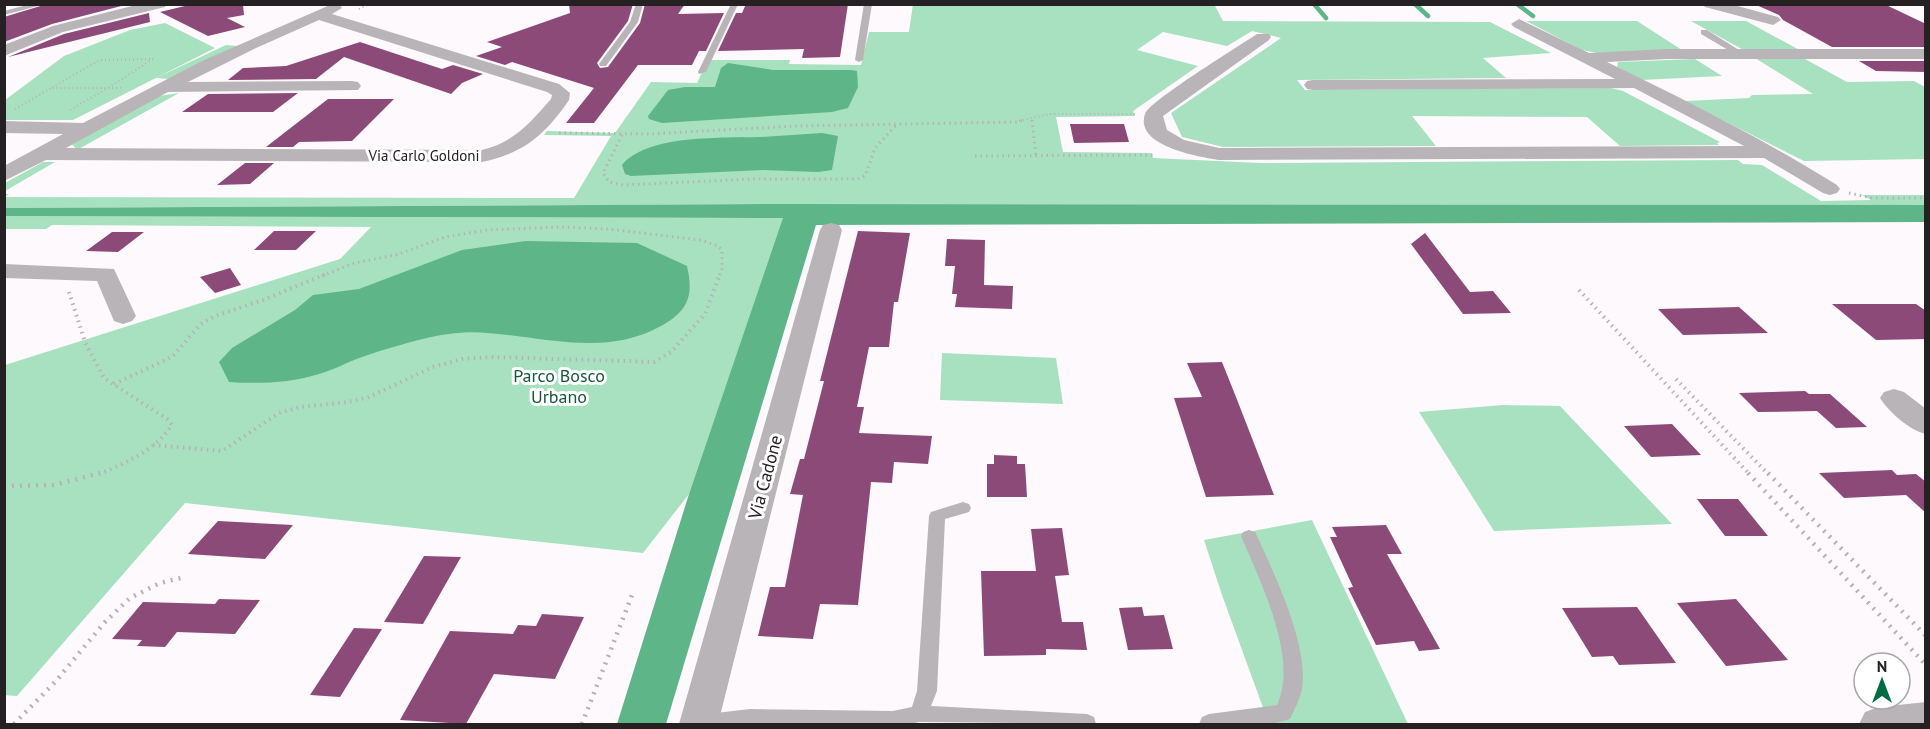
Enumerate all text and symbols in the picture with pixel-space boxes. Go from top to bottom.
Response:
street label: Via Carlo Goldoni [367,146,480,165]
park label: Parco Bosco Urbano [513,364,605,408]
street label: Via Cadone [743,432,787,522]
north arrow [1852,651,1912,711]
text: N [1877,656,1887,676]

